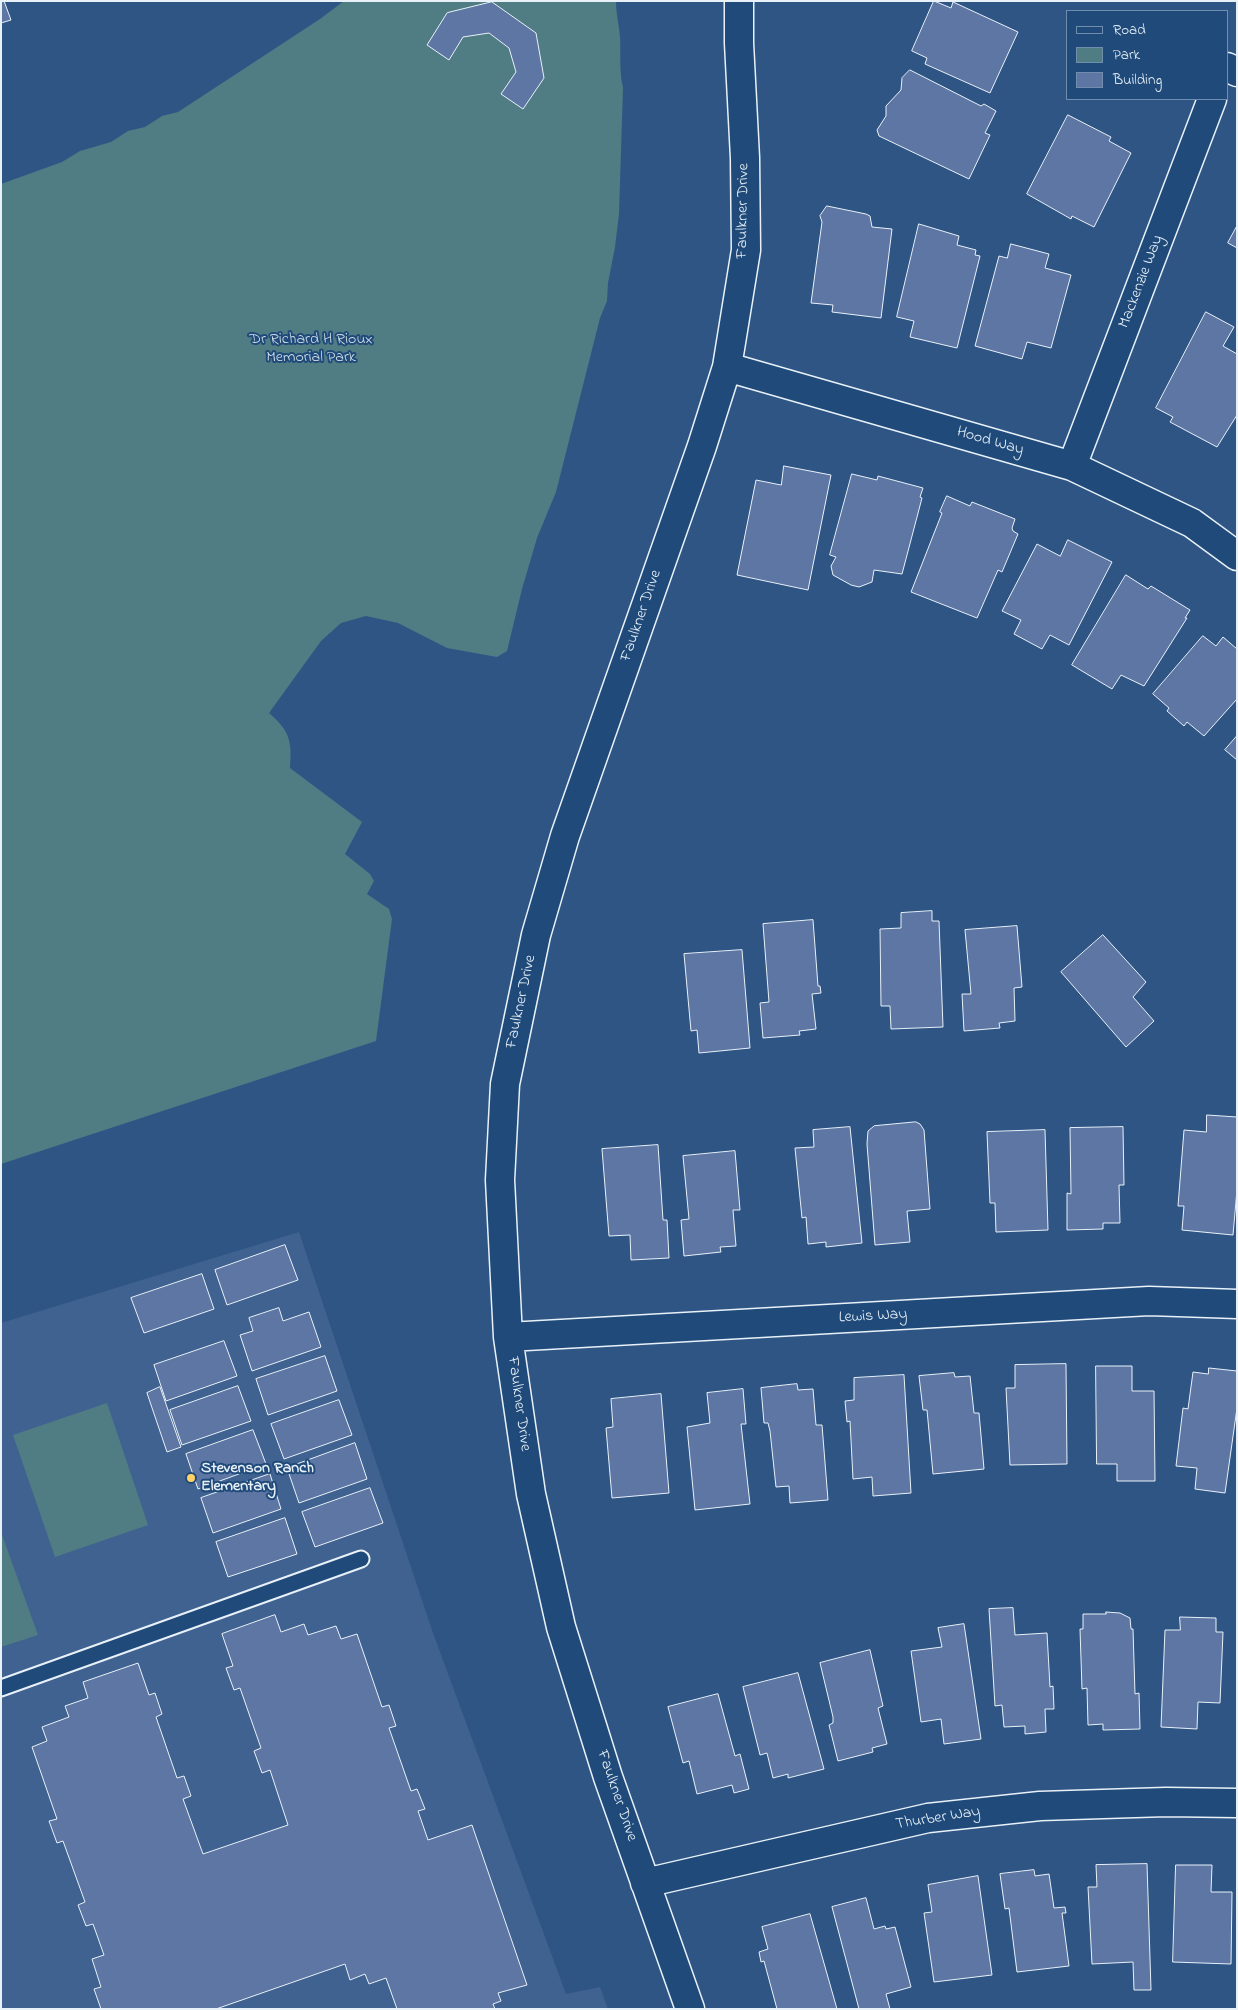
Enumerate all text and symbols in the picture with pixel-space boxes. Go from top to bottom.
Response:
legend [1066,10,1228,100]
text: Road [1113,19,1146,41]
text: Park [1113,44,1140,66]
text: Building [1113,69,1162,91]
street label: Faulkner Drive [734,163,754,259]
street label: Mackenzie Way [1115,233,1169,331]
park label: Dr Richard H Rioux Memorial Park [249,330,373,368]
street label: Hood Way [954,423,1026,461]
street label: Faulkner Drive [617,568,667,664]
street label: Faulkner Drive [503,953,541,1051]
street label: Lewis Way [838,1306,908,1328]
street label: Faulkner Drive [502,1356,534,1452]
place label: Stevenson Ranch Elementary [201,1459,314,1497]
marker: Stevenson Ranch Elementary [185,1472,197,1484]
street label: Faulkner Drive [591,1748,641,1844]
street label: Thurber Way [894,1803,982,1835]

